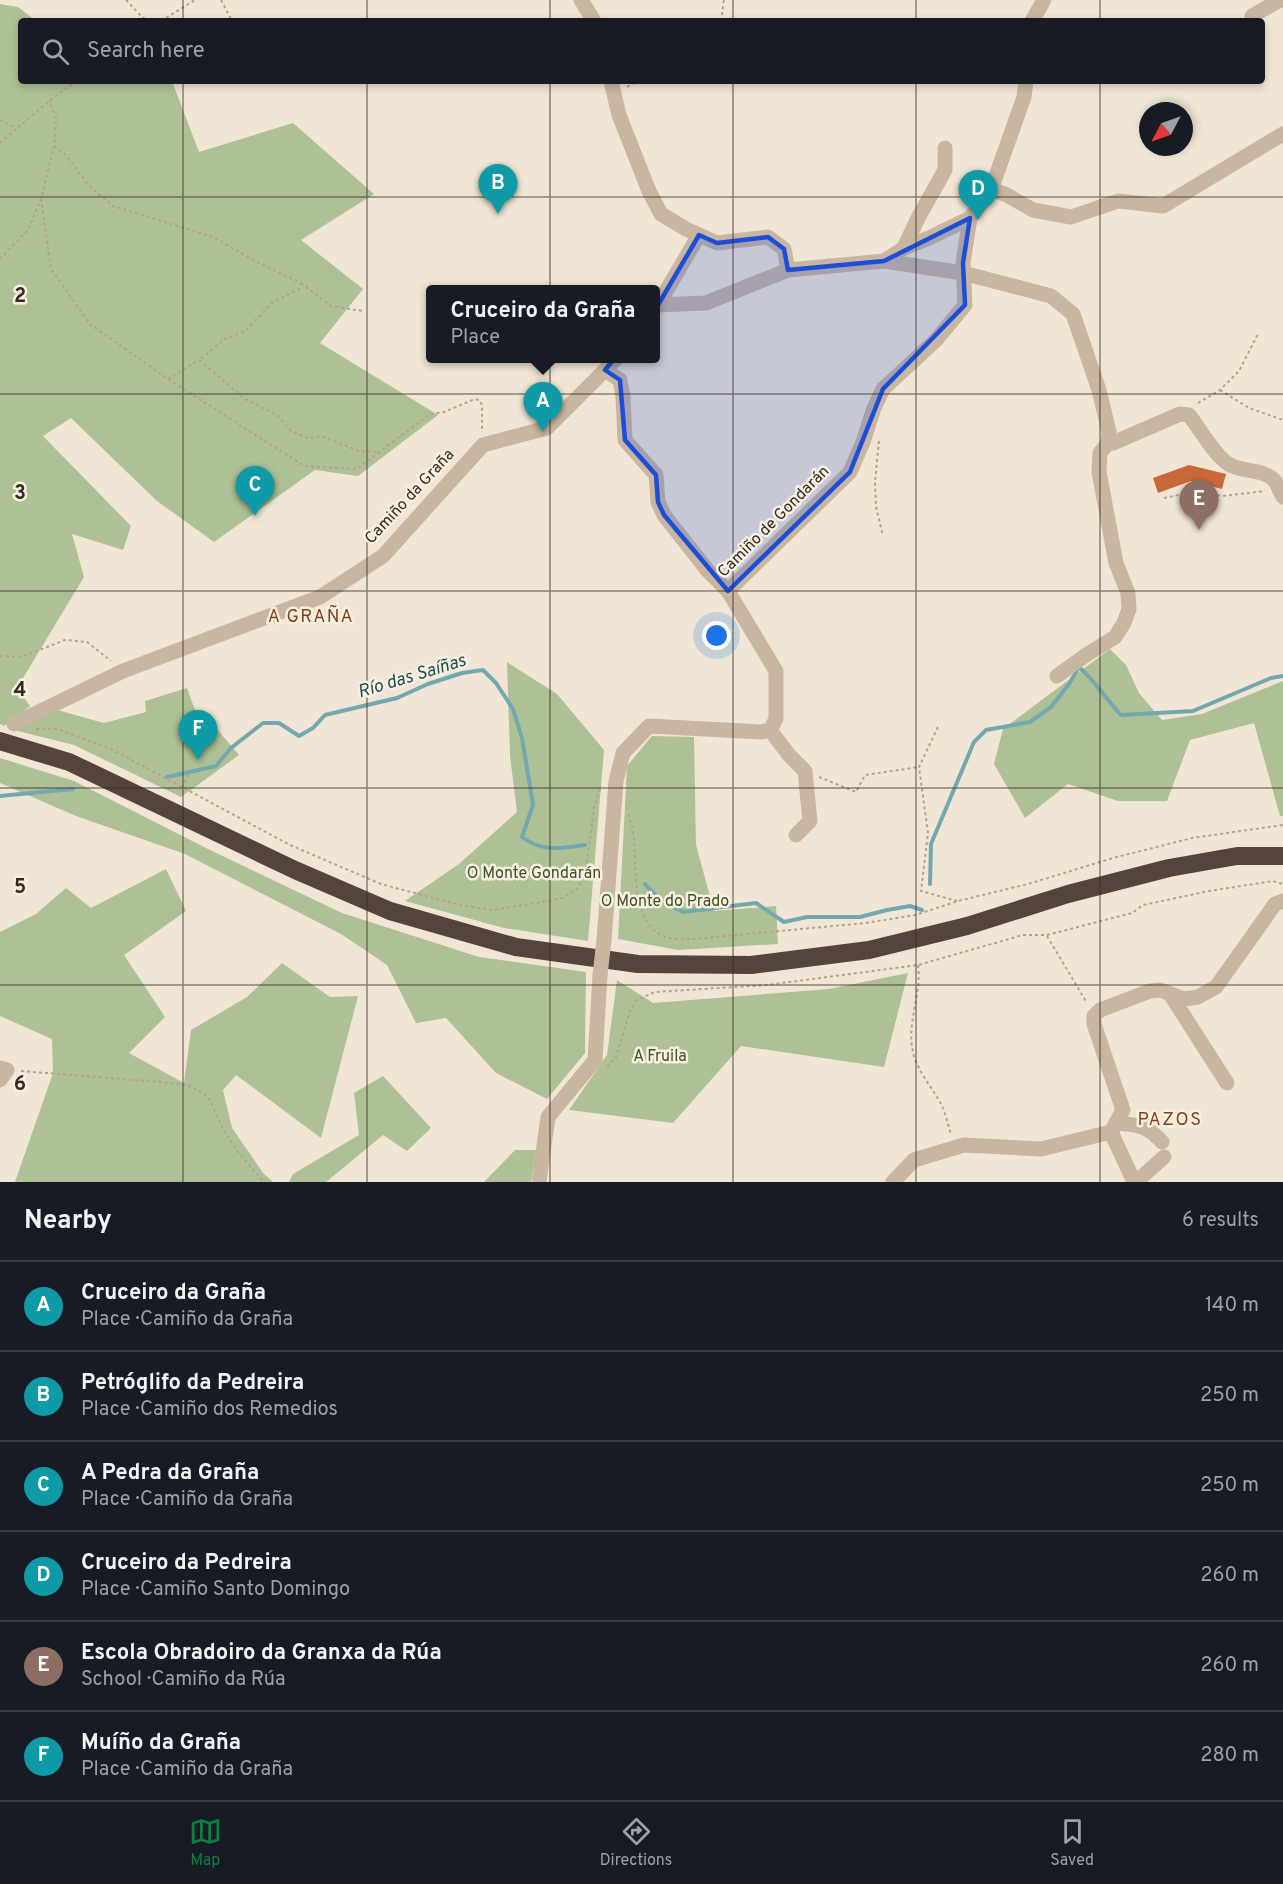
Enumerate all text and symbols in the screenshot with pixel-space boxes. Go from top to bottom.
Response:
search box [18,18,1265,84]
icon: search [39,35,72,68]
text: Search here [87,38,205,65]
north arrow [1139,102,1193,156]
pin: B [478,164,518,214]
pin: D [958,170,998,220]
text: 2 [14,284,26,310]
popup [426,285,660,363]
text: Cruceiro da Graña [451,298,635,325]
text: Place [451,325,500,351]
pin: A [524,382,562,432]
street label: Camiño da Graña [361,445,459,549]
street label: Camiño de Gondarán [714,462,834,582]
pin: C [236,466,274,516]
pin: E [1180,480,1218,530]
text: 3 [14,481,26,507]
district label: A GRAÑA [268,604,354,629]
your location [702,621,731,650]
water label: Río das Saíñas [355,649,470,704]
text: 4 [14,678,26,704]
pin: F [178,710,218,760]
park label: O Monte Gondarán [467,864,601,884]
text: 5 [14,875,26,901]
park label: O Monte do Prado [601,892,729,912]
park label: A Fruila [633,1047,687,1067]
text: 6 [14,1072,26,1098]
district label: PAZOS [1138,1109,1202,1132]
text: Nearby [24,1205,112,1238]
text: 6 results [1182,1208,1259,1234]
text: Cruceiro da Graña [81,1280,266,1307]
text: A [36,1293,51,1319]
text: 140 m [1205,1293,1259,1319]
text: Place · Camiño da Graña [81,1307,293,1333]
text: Petróglifo da Pedreira [81,1370,304,1397]
text: B [37,1383,50,1409]
text: 250 m [1200,1383,1259,1409]
text: Place · Camiño dos Remedios [81,1397,338,1423]
text: A Pedra da Graña [81,1460,259,1487]
text: C [37,1473,50,1499]
text: 250 m [1200,1473,1259,1499]
text: Place · Camiño da Graña [81,1487,293,1513]
text: Cruceiro da Pedreira [81,1550,292,1577]
text: D [36,1563,51,1589]
text: 260 m [1200,1563,1259,1589]
text: Place · Camiño Santo Domingo [81,1577,350,1603]
text: Escola Obradoiro da Granxa da Rúa [81,1640,442,1667]
text: E [37,1653,50,1679]
text: 260 m [1200,1653,1259,1679]
text: School · Camiño da Rúa [81,1667,286,1693]
text: Muíño da Graña [81,1730,241,1757]
text: F [38,1743,49,1769]
text: 280 m [1200,1743,1259,1769]
text: Place · Camiño da Graña [81,1757,293,1783]
tab: Map [189,1815,222,1871]
tab: Directions [600,1815,672,1871]
tab: Saved [1050,1815,1094,1871]

